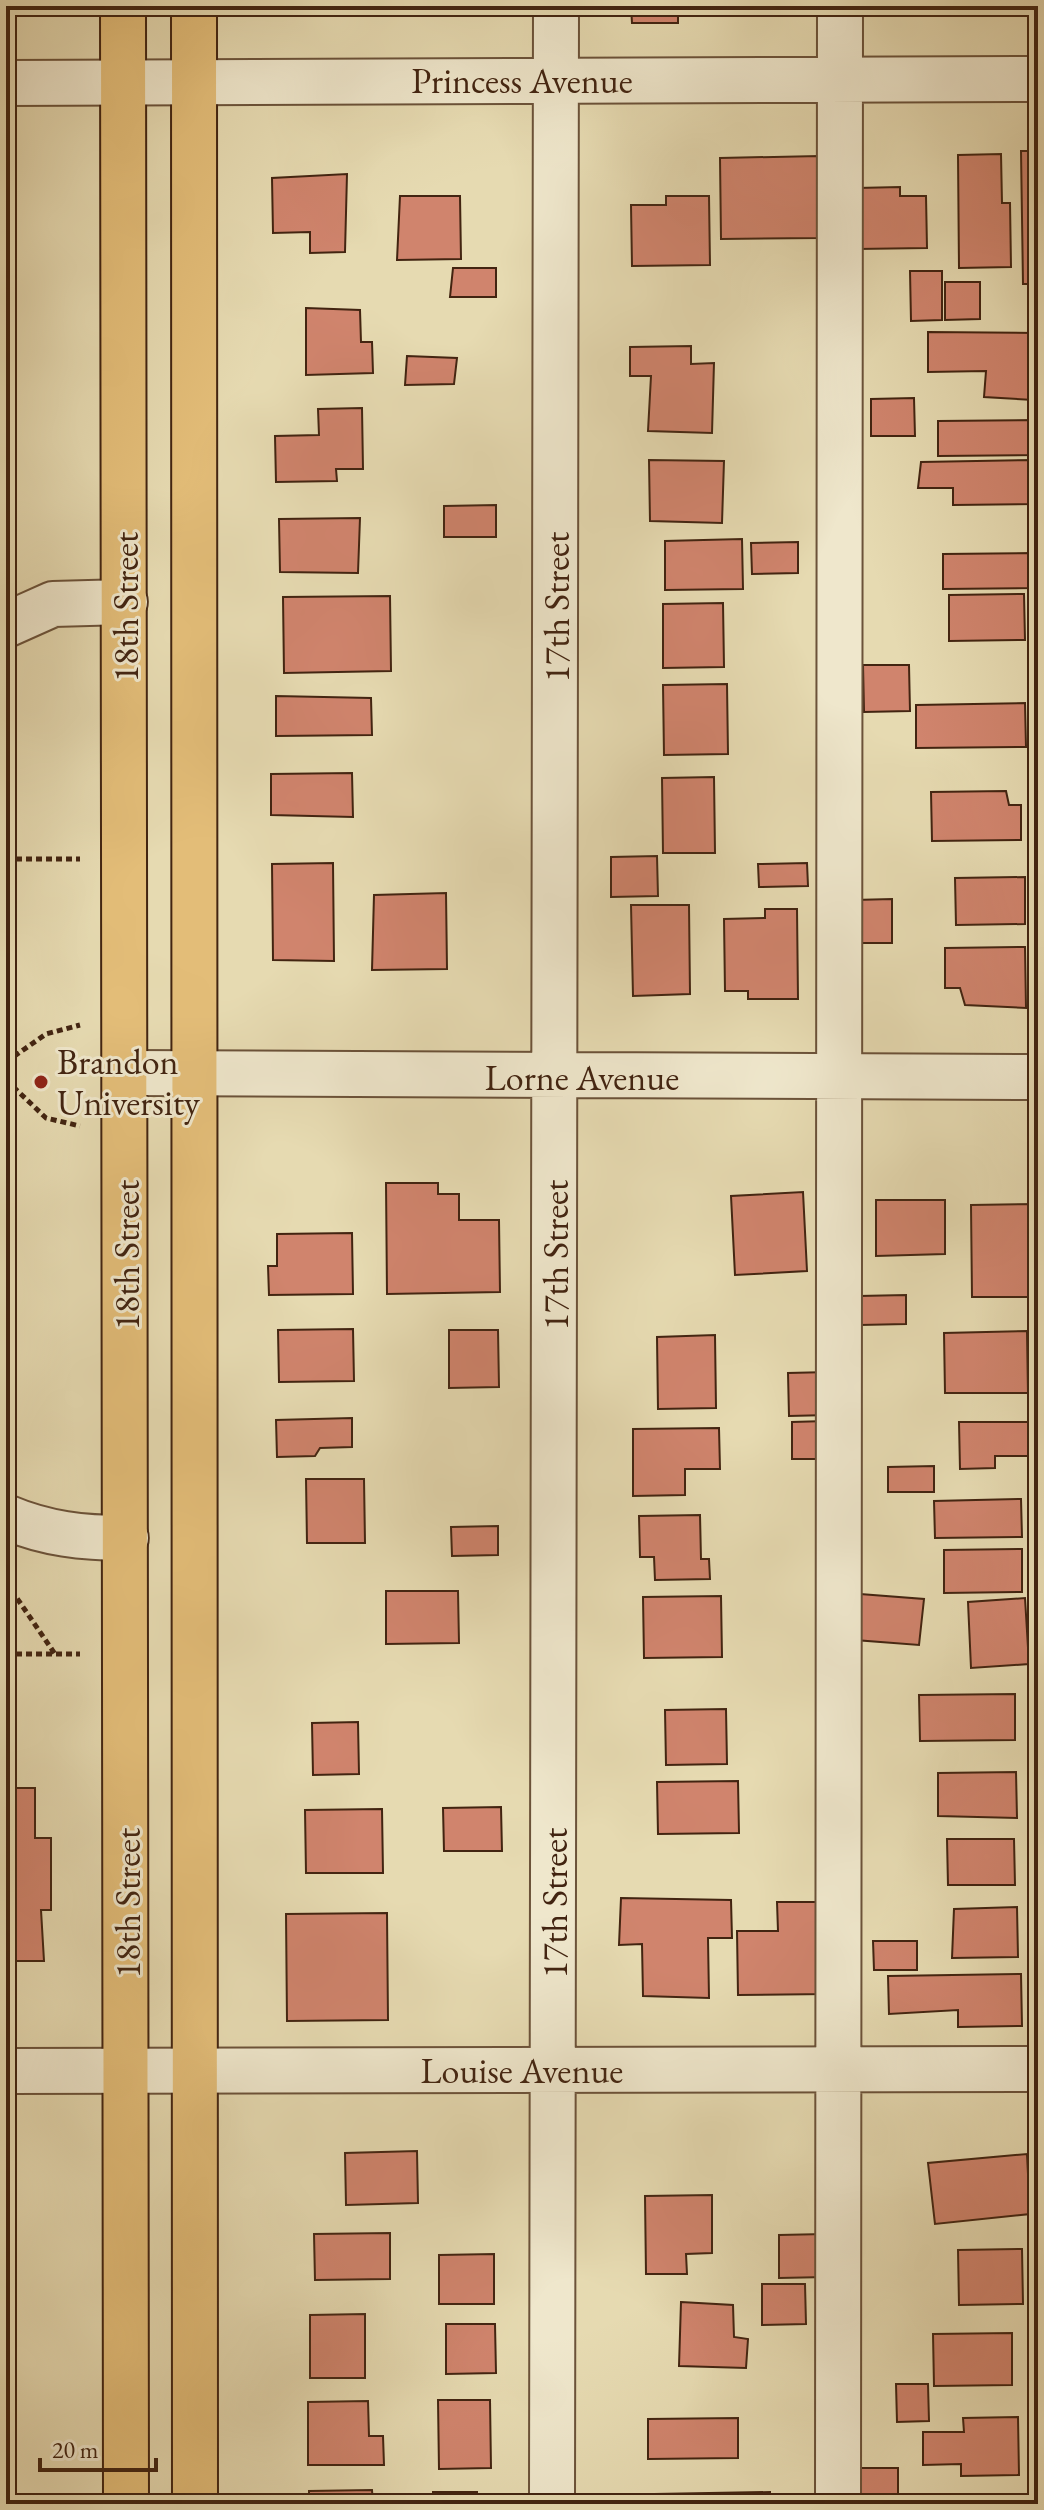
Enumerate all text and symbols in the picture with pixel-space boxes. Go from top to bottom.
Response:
street label: Princess Avenue [411,57,633,104]
street label: 18th Street [102,531,149,682]
street label: 17th Street [533,531,580,682]
place label: Brandon University [57,1038,200,1126]
street label: Lorne Avenue [485,1054,679,1101]
marker: Brandon University [32,1073,50,1091]
street label: 18th Street [103,1179,150,1330]
street label: 17th Street [532,1179,579,1330]
street label: 18th Street [104,1827,151,1978]
street label: 17th Street [531,1827,578,1978]
street label: Louise Avenue [421,2047,623,2094]
scale bar [40,2422,156,2472]
text: 20 m [52,2434,99,2465]

